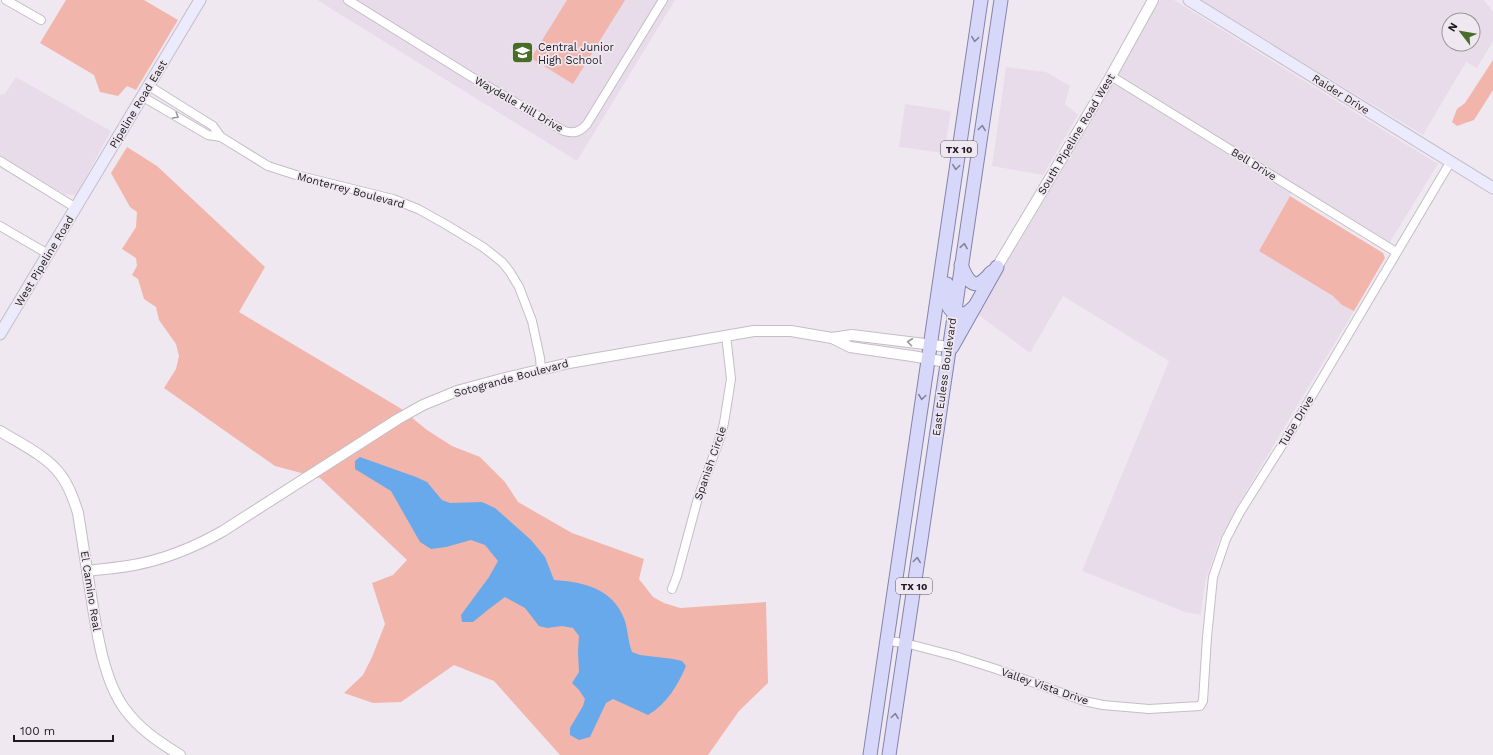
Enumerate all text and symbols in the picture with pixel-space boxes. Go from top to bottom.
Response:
north arrow [1441,12,1481,52]
text: N [1445,20,1461,34]
one-way arrow [971,36,980,42]
school or university icon: Central Junior High School [510,40,536,66]
place label: Central Junior High School [538,41,615,67]
street label: Pipeline Road East [107,58,170,151]
street label: South Pipeline Road West [1035,71,1118,197]
street label: Raider Drive [1310,72,1372,117]
street label: Waydelle Hill Drive [472,74,565,135]
one-way arrow [172,112,179,119]
one-way arrow [977,125,986,131]
road number: TX 10 [941,141,977,157]
street label: Bell Drive [1229,145,1279,183]
one-way arrow [952,164,961,170]
street label: Monterrey Boulevard [296,170,406,211]
street label: West Pipeline Road [12,213,77,309]
one-way arrow [959,243,968,249]
street label: East Euless Boulevard [930,317,959,437]
one-way arrow [907,338,913,347]
street label: Sotogrande Boulevard [452,357,570,400]
street label: Tube Drive [1276,393,1317,449]
one-way arrow [918,394,927,400]
street label: Spanish Circle [692,425,729,502]
street label: El Camino Real [78,550,103,633]
one-way arrow [912,557,921,563]
road number: TX 10 [896,578,932,594]
street label: Valley Vista Drive [999,665,1090,708]
one-way arrow [890,713,899,719]
scale bar [14,717,113,743]
text: 100 m [20,724,55,738]

